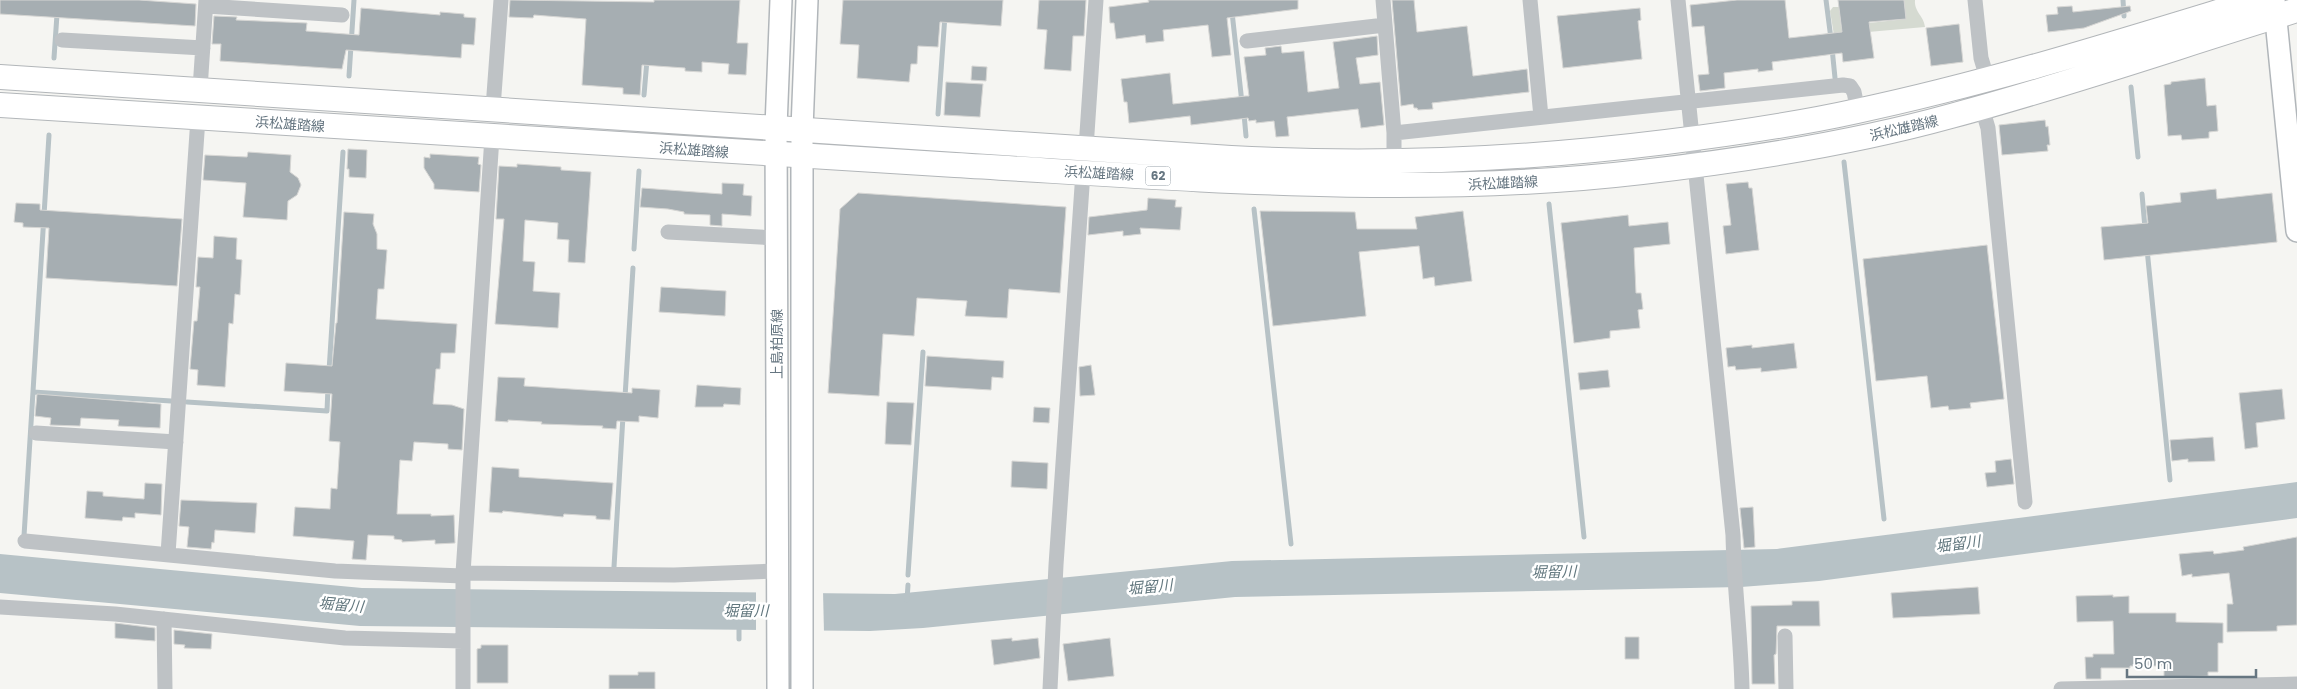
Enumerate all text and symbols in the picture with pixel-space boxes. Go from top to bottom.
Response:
street label: 浜松雄踏線 [1868,110,1940,146]
street label: 浜松雄踏線 [254,112,326,136]
street label: 浜松雄踏線 [658,138,730,162]
street label: 浜松雄踏線 [1064,161,1134,185]
road number: 62 [1146,167,1170,186]
street label: 浜松雄踏線 [1468,171,1538,195]
street label: 上島柏原線 [767,309,787,379]
water label: 堀留川 [1934,530,1984,557]
water label: 堀留川 [1531,561,1579,582]
water label: 堀留川 [1127,574,1175,599]
water label: 堀留川 [318,592,366,617]
water label: 堀留川 [723,600,770,621]
scale bar [2127,646,2256,678]
text: 50 m [2134,653,2172,674]

